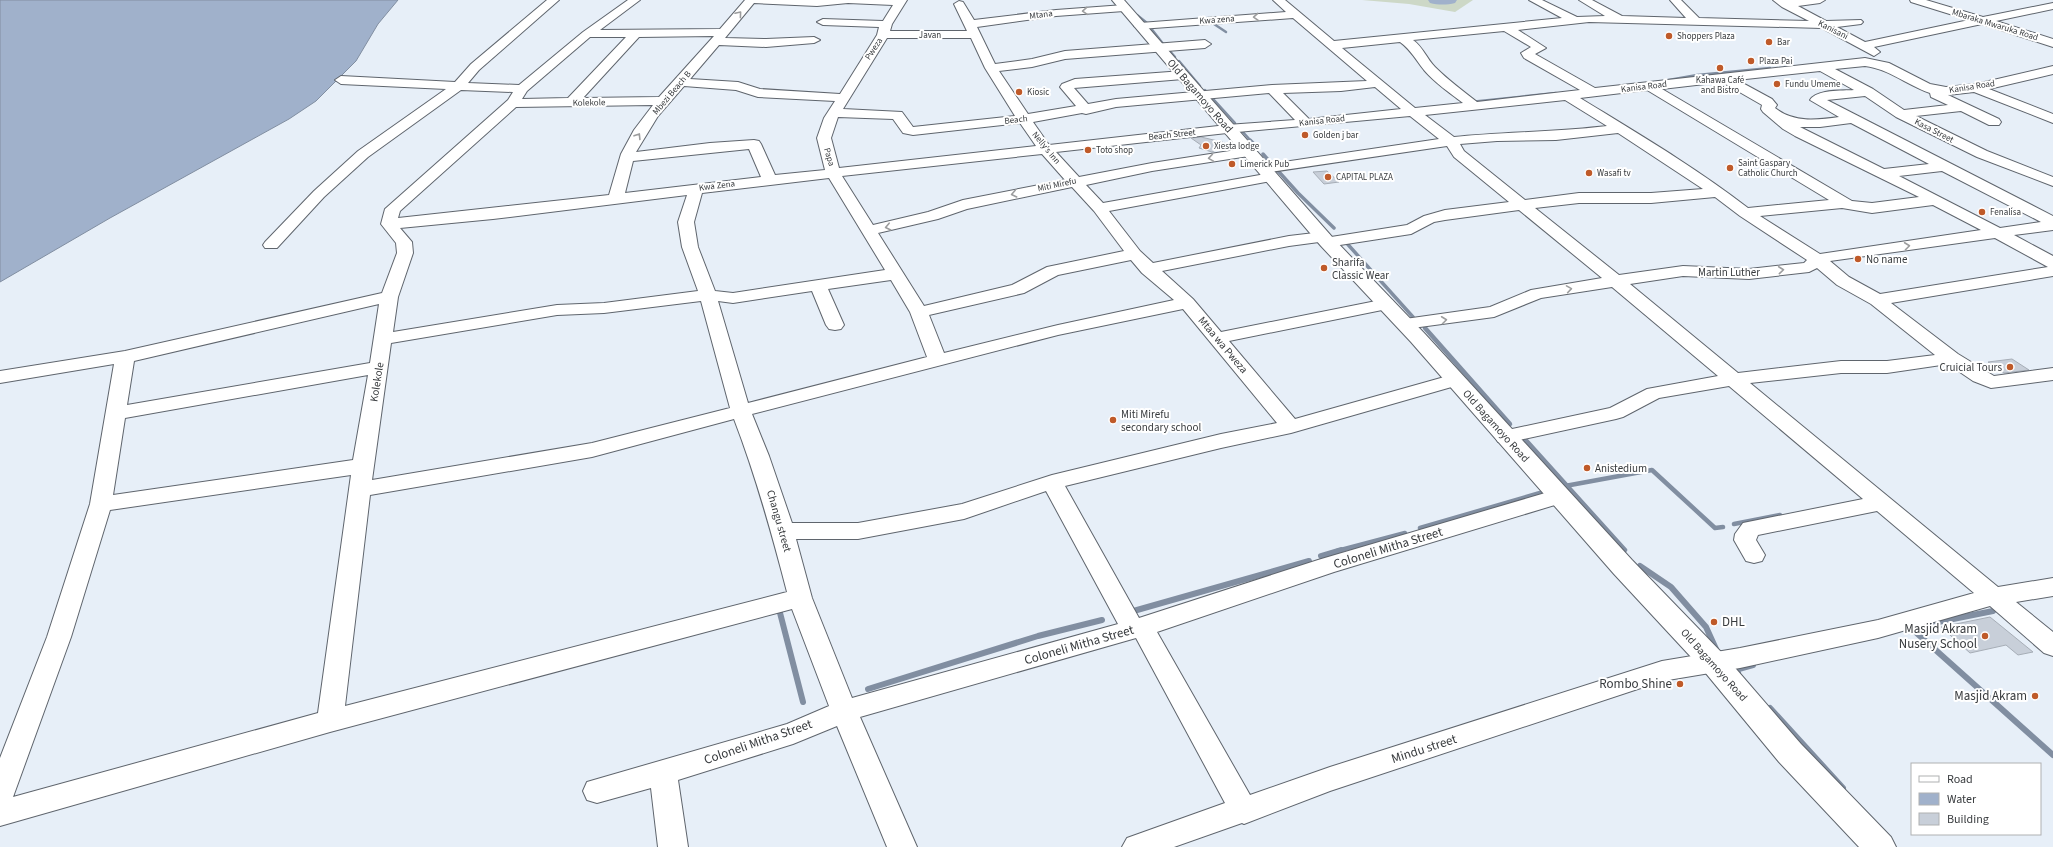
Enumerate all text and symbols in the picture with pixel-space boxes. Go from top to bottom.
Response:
one-way arrow [1082,6,1088,15]
street label: Mbaraka Mwaruka Road [1950,6,2040,44]
street label: Mtana [1029,7,1053,23]
one-way arrow [734,12,741,19]
street label: Kwa zena [1199,12,1235,28]
one-way arrow [1253,13,1259,22]
street label: Kanisani [1816,17,1850,43]
street label: Javan [919,29,941,42]
place label: Shoppers Plaza [1677,30,1735,43]
marker: Shoppers Plaza [1664,31,1674,41]
street label: Pweza [862,35,886,63]
place label: Bar [1777,36,1791,49]
marker: Bar [1764,37,1774,47]
place label: Plaza Pai [1759,55,1792,68]
street label: Old Bagamoyo Road [1164,56,1236,136]
marker: Plaza Pai [1746,56,1756,66]
marker: Kahawa Café and Bistro [1715,63,1725,73]
street label: Mbezi Beach B [650,68,694,118]
place label: Kahawa Café and Bistro [1696,74,1745,97]
street label: Kanisa Road [1948,77,1996,97]
street label: Kanisa Road [1620,78,1668,96]
place label: Fundu Umeme [1785,78,1841,91]
marker: Fundu Umeme [1772,79,1782,89]
place label: Kiosic [1027,86,1049,99]
marker: Kiosic [1014,87,1024,97]
street label: Kolekole [573,96,606,110]
street label: Beach [1004,112,1028,128]
street label: Kanisa Road [1298,112,1346,130]
street label: Kasa Street [1912,116,1956,146]
street label: Beach Street [1148,126,1196,144]
street label: Nelly's Inn [1029,129,1063,167]
place label: Golden j bar [1313,129,1359,142]
marker: Golden j bar [1300,130,1310,140]
one-way arrow [634,133,641,140]
place label: Xiesta lodge [1214,140,1260,153]
marker: Xiesta lodge [1201,141,1211,151]
place label: Toto shop [1096,144,1133,157]
marker: Toto shop [1083,145,1093,155]
street label: Papa [820,146,838,168]
one-way arrow [1207,153,1214,162]
place label: Saint Gaspary Catholic Church [1738,157,1798,180]
place label: Limerick Pub [1240,158,1289,171]
marker: Limerick Pub [1227,159,1237,169]
marker: Saint Gaspary Catholic Church [1725,163,1735,173]
place label: Wasafi tv [1597,167,1631,180]
marker: Wasafi tv [1584,168,1594,178]
place label: CAPITAL PLAZA [1336,171,1393,184]
marker: CAPITAL PLAZA [1323,172,1333,182]
street label: Miti Mirefu [1036,175,1078,195]
street label: Kwa Zena [698,177,736,195]
one-way arrow [1011,190,1017,198]
place label: Fenalisa [1990,206,2021,219]
marker: Fenalisa [1977,207,1987,217]
one-way arrow [885,222,891,230]
one-way arrow [1904,242,1910,251]
place label: No name [1866,252,1908,267]
marker: No name [1853,254,1863,264]
place label: Sharifa Classic Wear [1332,255,1389,283]
marker: Sharifa Classic Wear [1319,263,1329,273]
street label: Martin Luther [1698,265,1760,280]
one-way arrow [1778,266,1784,275]
one-way arrow [1566,285,1572,294]
street label: Mtaa wa Pweza [1195,313,1251,377]
one-way arrow [1440,316,1447,325]
place label: Cruicial Tours [1939,360,2002,375]
street label: Kolekole [366,361,388,403]
marker: Cruicial Tours [2005,362,2015,372]
street label: Old Bagamoyo Road [1459,386,1533,466]
place label: Miti Mirefu secondary school [1121,407,1201,435]
marker: Miti Mirefu secondary school [1108,415,1118,425]
place label: Anistedium [1595,461,1647,476]
marker: Anistedium [1582,463,1592,473]
street label: Changu street [763,488,795,554]
street label: Coloneli Mitha Street [1331,523,1445,573]
place label: DHL [1722,613,1745,631]
marker: DHL [1709,617,1719,627]
place label: Masjid Akram Nusery School [1899,620,1977,653]
street label: Coloneli Mitha Street [1022,621,1137,669]
street label: Old Bagamoyo Road [1677,625,1751,705]
marker: Masjid Akram Nusery School [1980,631,1990,641]
place label: Rombo Shine [1599,675,1672,693]
marker: Rombo Shine [1675,679,1685,689]
place label: Masjid Akram [1954,687,2027,705]
marker: Masjid Akram [2030,691,2040,701]
street label: Coloneli Mitha Street [701,715,815,769]
street label: Mindu street [1389,730,1460,768]
legend [1911,763,2041,835]
text: Road [1947,771,1973,788]
text: Water [1947,791,1977,808]
text: Building [1947,811,1989,828]

